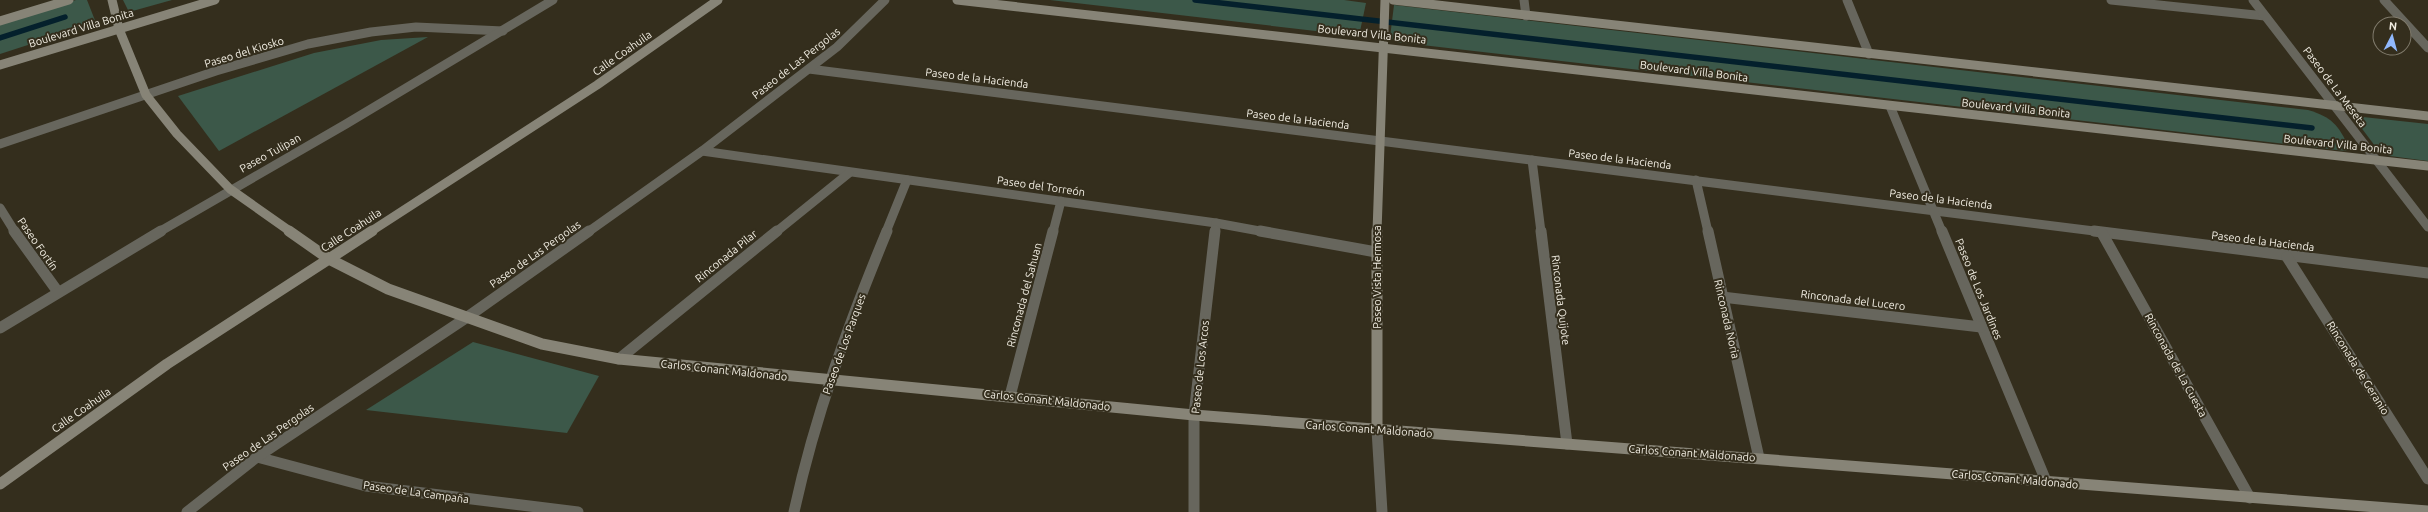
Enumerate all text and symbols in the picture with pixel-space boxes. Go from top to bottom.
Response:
street label: Boulevard Villa Bonita [27,6,135,50]
north arrow [2372,16,2412,56]
text: N [2388,20,2398,32]
street label: Boulevard Villa Bonita [1317,22,1427,46]
street label: Paseo de Las Pergolas [750,25,842,101]
street label: Calle Coahuila [590,28,654,78]
street label: Paseo del Kiosko [203,34,285,70]
street label: Paseo de La Meseta [2301,45,2369,129]
street label: Boulevard Villa Bonita [1639,58,1749,84]
street label: Paseo de la Hacienda [925,66,1029,90]
street label: Boulevard Villa Bonita [1961,96,2071,120]
street label: Paseo de la Hacienda [1246,107,1350,131]
street label: Paseo Tulipan [237,131,303,175]
street label: Boulevard Villa Bonita [2283,132,2393,156]
street label: Paseo de la Hacienda [1568,147,1672,171]
street label: Paseo del Torreón [996,174,1086,198]
street label: Paseo de la Hacienda [1889,187,1993,211]
street label: Calle Coahuila [319,206,383,254]
street label: Paseo Fortín [15,215,61,273]
street label: Paseo de Las Pergolas [487,218,583,290]
street label: Paseo Vista Hermosa [1371,225,1383,329]
street label: Rinconada Pilar [693,227,760,285]
street label: Paseo de la Hacienda [2211,229,2315,253]
street label: Paseo de Los Jardines [1953,237,2005,341]
street label: Rinconada del Sahuan [1004,241,1044,349]
street label: Rinconada Quijote [1550,254,1572,346]
street label: Rinconada Noria [1712,278,1742,360]
street label: Rinconada del Lucero [1800,288,1906,312]
street label: Paseo de Los Parques [820,292,868,396]
street label: Rinconada de La Cuesta [2143,311,2209,419]
street label: Paseo de Los Arcos [1189,319,1211,414]
street label: Rinconada de Geranio [2324,319,2392,417]
street label: Carlos Conant Maldonado [660,357,788,383]
street label: Calle Coahuila [49,385,113,435]
street label: Carlos Conant Maldonado [983,387,1111,413]
street label: Paseo de Las Pergolas [220,401,316,473]
street label: Carlos Conant Maldonado [1305,419,1433,439]
street label: Carlos Conant Maldonado [1628,443,1756,463]
street label: Carlos Conant Maldonado [1951,467,2079,491]
street label: Paseo de La Campaña [362,479,470,505]

